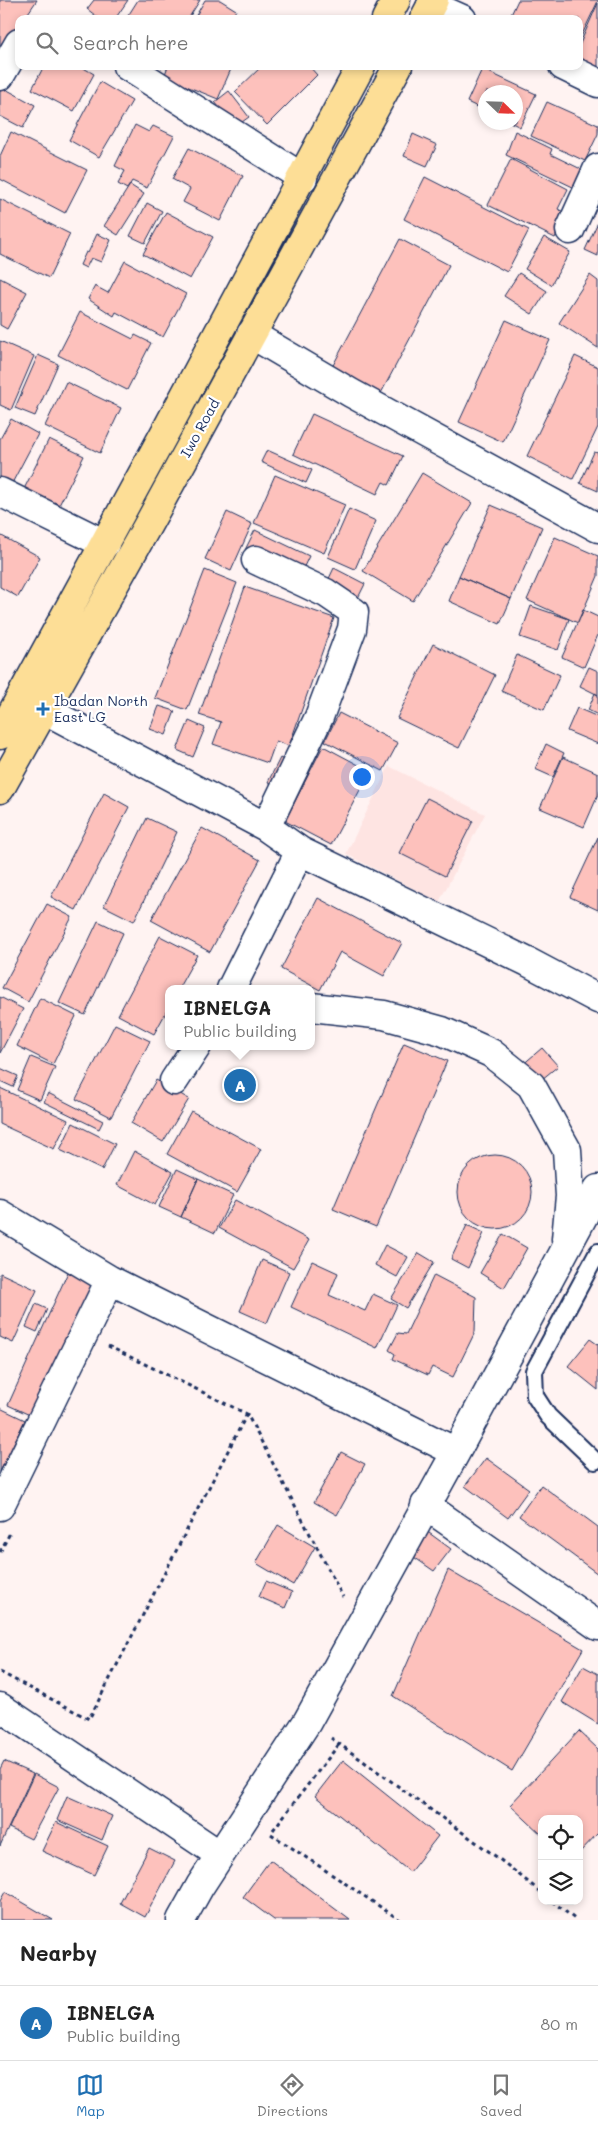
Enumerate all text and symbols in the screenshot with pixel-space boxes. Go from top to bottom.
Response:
search box [15,15,583,70]
icon: search [33,29,61,57]
text: Search here [73,30,189,55]
north arrow [478,85,523,130]
street label: Iwo Road [176,395,224,461]
place label: Ibadan North East LG [54,691,147,726]
marker: Ibadan North East LG [36,702,50,716]
your location [349,764,375,790]
popup [165,985,315,1050]
text: IBNELGA [183,995,271,1020]
text: Public building [183,1020,297,1041]
pin: A [224,1066,256,1104]
map controls [538,1815,583,1905]
button: locate [538,1815,583,1860]
button: layers [538,1860,583,1905]
text: Nearby [20,1939,97,1966]
text: IBNELGA [67,2000,155,2025]
text: A [30,2013,42,2034]
text: 80 m [541,2013,578,2034]
text: Public building [67,2025,180,2046]
tab: Map [76,2071,105,2120]
tab: Directions [257,2071,328,2120]
tab: Saved [480,2071,522,2120]

